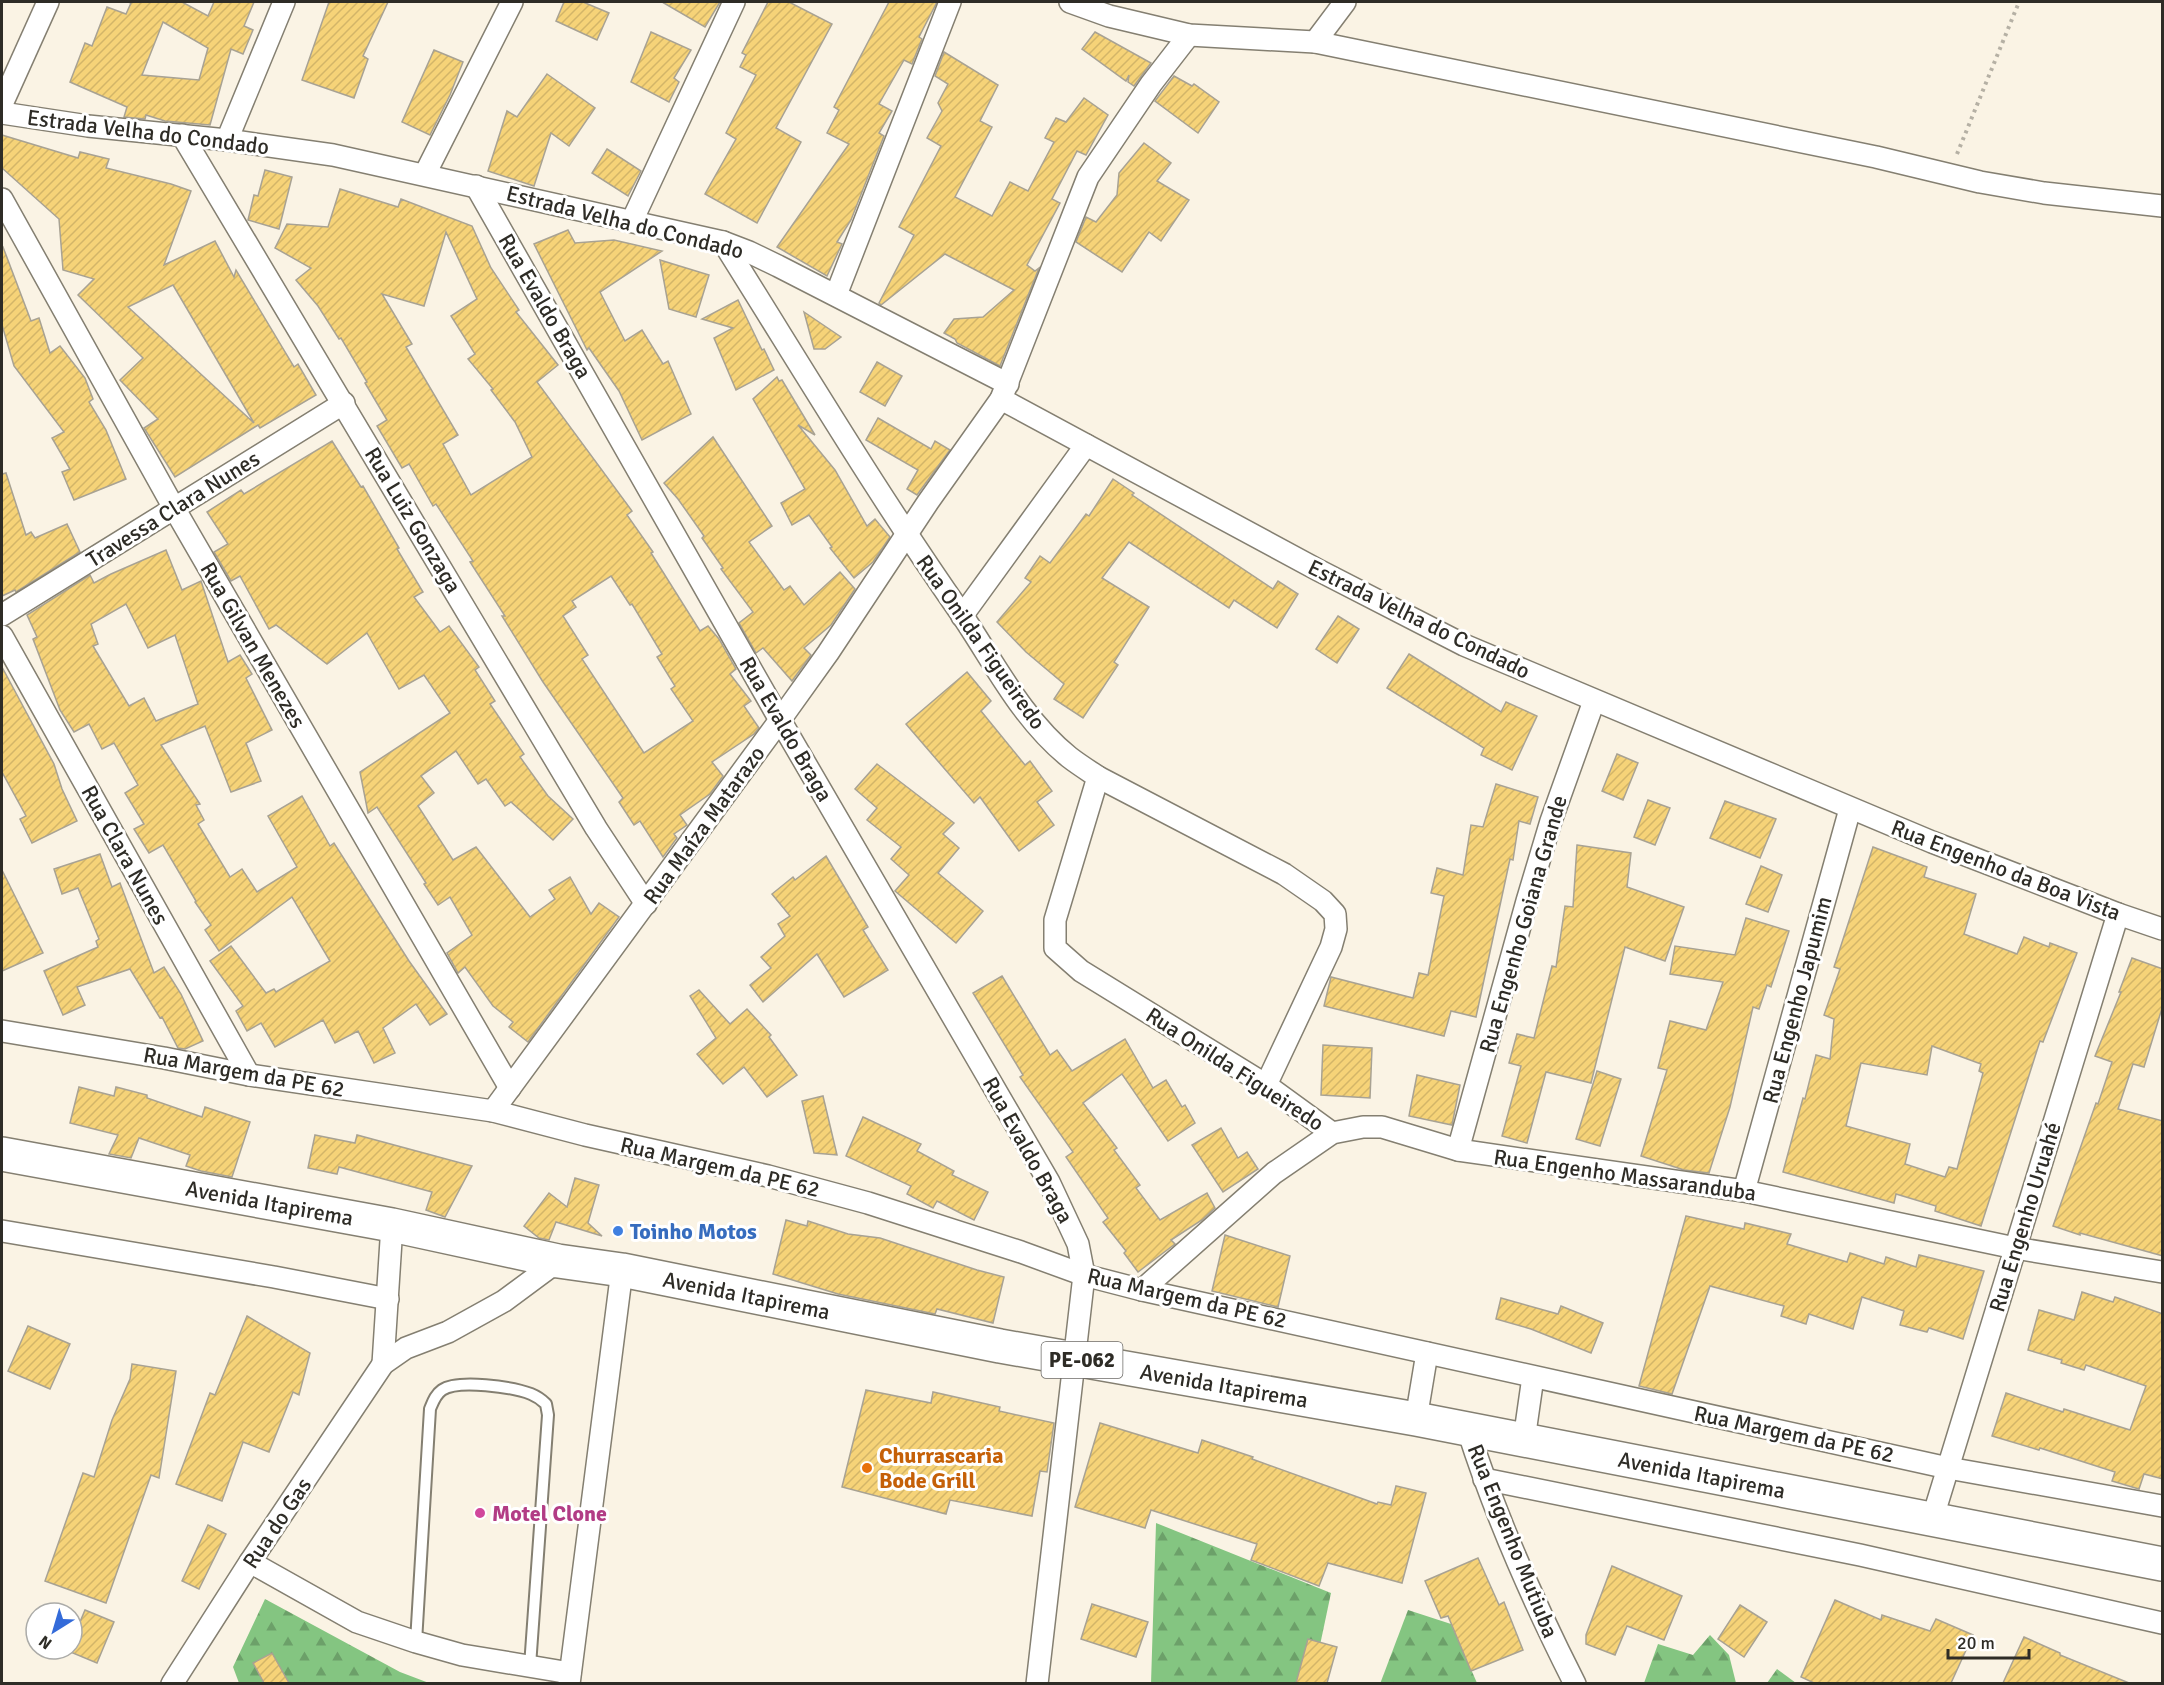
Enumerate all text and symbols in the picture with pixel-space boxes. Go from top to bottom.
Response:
street label: Estrada Velha do Condado [25,104,271,160]
street label: Estrada Velha do Condado [503,179,747,265]
street label: Rua Evaldo Braga [493,229,597,383]
street label: Rua Luiz Gonzaga [359,442,467,598]
street label: Travessa Clara Nunes [81,445,265,573]
street label: Rua Onilda Figueiredo [911,549,1051,735]
street label: Estrada Velha do Condado [1304,553,1534,685]
street label: Rua Gilvan Menezes [195,557,311,733]
street label: Rua Evaldo Braga [734,652,838,806]
street label: Rua Maíza Matarazo [638,741,770,909]
street label: Rua Clara Nunes [76,781,174,929]
street label: Rua Engenho Goiana Grande [1473,792,1573,1056]
street label: Rua Engenho da Boa Vista [1887,814,2125,926]
street label: Rua Engenho Japumim [1756,894,1838,1106]
street label: Rua Onilda Figueiredo [1141,1001,1329,1137]
street label: Rua Margem da PE 62 [141,1041,347,1103]
street label: Rua Evaldo Braga [977,1072,1079,1228]
street label: Rua Engenho Uruahé [1983,1119,2067,1315]
street label: Rua Margem da PE 62 [618,1131,822,1203]
street label: Rua Engenho Massaranduba [1492,1143,1758,1207]
street label: Avenida Itapirema [184,1174,356,1231]
place label: Toinho Motos [630,1218,757,1245]
marker: Toinho Motos [611,1224,625,1238]
street label: Rua Margem da PE 62 [1085,1262,1289,1334]
street label: Avenida Itapirema [661,1265,833,1325]
road number: PE-062 [1042,1342,1122,1378]
street label: Avenida Itapirema [1138,1357,1310,1413]
street label: Rua Margem da PE 62 [1692,1400,1896,1468]
street label: Rua Engenho Mutiuba [1462,1440,1564,1642]
place label: Churrascaria Bode Grill [879,1442,1003,1494]
street label: Avenida Itapirema [1616,1445,1788,1504]
marker: Churrascaria Bode Grill [860,1461,874,1475]
street label: Rua do Gas [237,1472,317,1574]
place label: Motel Clone [492,1500,607,1527]
marker: Motel Clone [473,1506,487,1520]
north arrow [24,1601,84,1661]
scale bar [1948,1622,2029,1660]
text: N [35,1631,56,1654]
text: 20 m [1957,1632,1995,1654]

